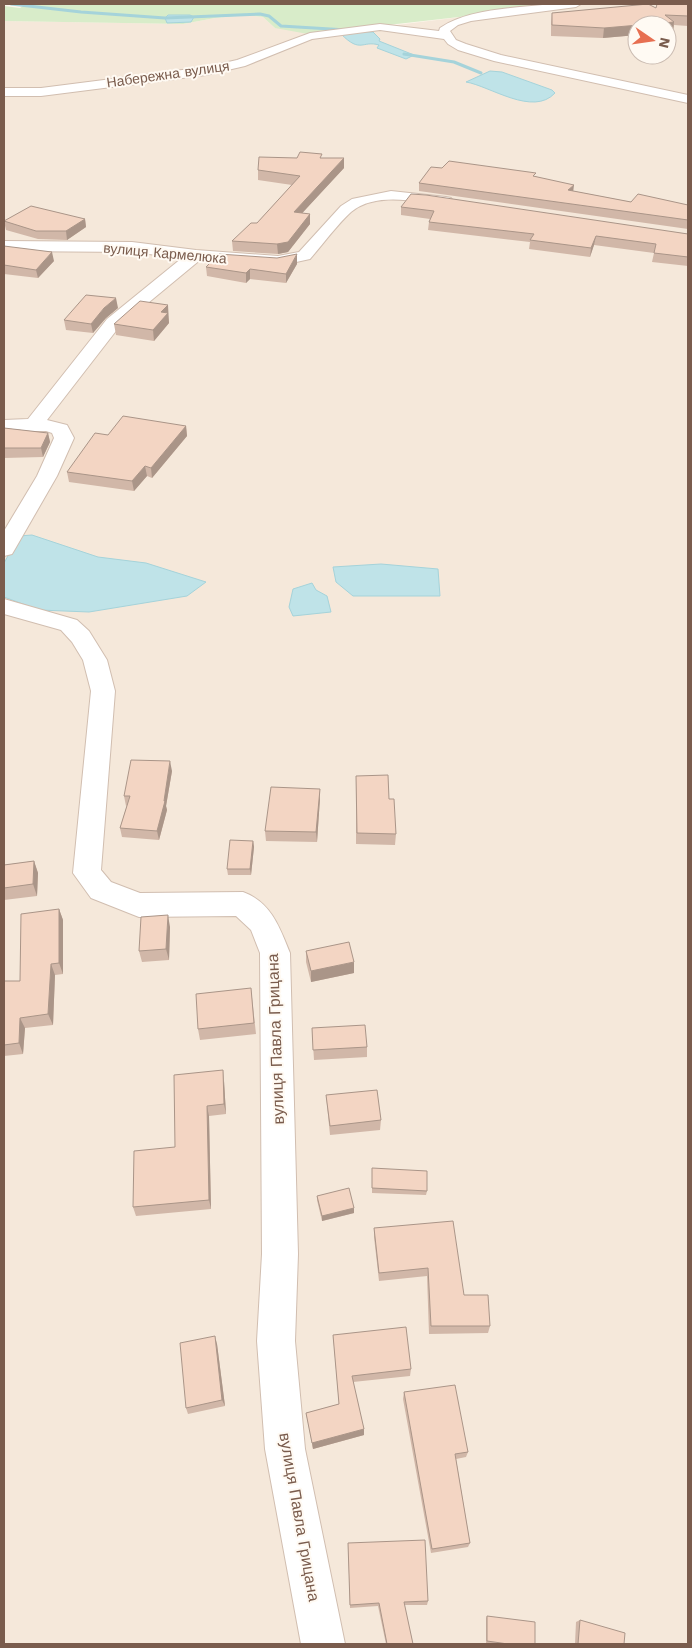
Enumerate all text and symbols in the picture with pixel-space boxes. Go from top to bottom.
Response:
north arrow [627,15,677,65]
text: N [656,36,674,50]
street label: Набережна вулиця [105,57,231,91]
street label: вулиця Кармелюка [103,240,228,266]
street label: вулиця Павла Грицана [263,953,288,1125]
street label: вулиця Павла Грицана [275,1431,324,1603]

